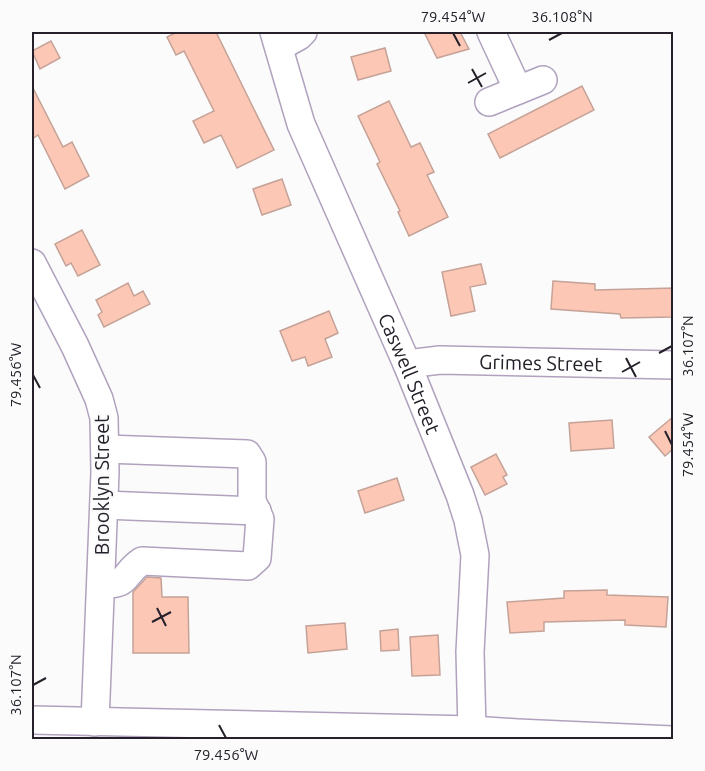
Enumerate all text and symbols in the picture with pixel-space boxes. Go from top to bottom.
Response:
text: 79.454°W [421,8,485,25]
text: 36.108°N [531,8,593,25]
street label: Caswell Street [374,309,446,437]
text: 36.107°N [679,315,696,377]
text: 79.456°W [7,343,24,407]
street label: Grimes Street [479,349,603,375]
text: 79.454°W [679,413,696,477]
street label: Brooklyn Street [90,415,113,555]
text: 36.107°N [7,654,24,716]
text: 79.456°W [194,746,258,763]

